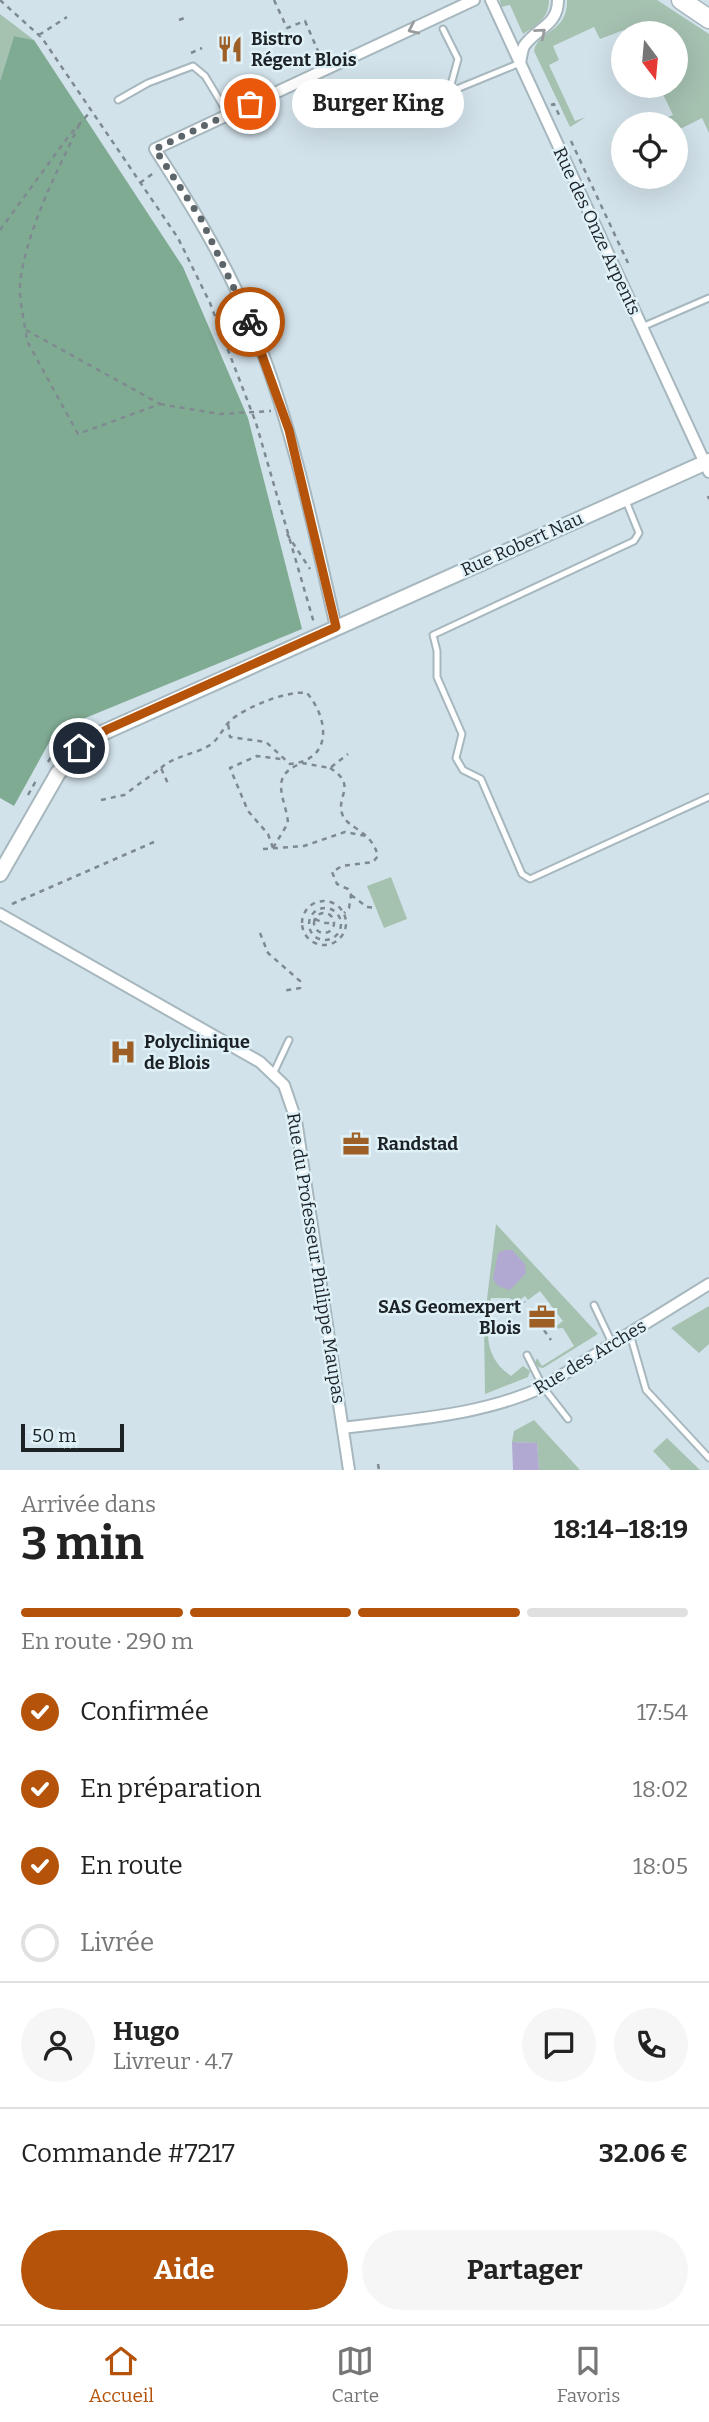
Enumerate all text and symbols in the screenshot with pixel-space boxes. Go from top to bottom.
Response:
one-way arrow [407,21,420,35]
north arrow [611,21,688,98]
map controls [611,21,688,189]
place label: Bistro Régent Blois [251,28,357,71]
one-way arrow [533,28,545,41]
restaurant icon: Bistro Régent Blois [215,34,245,64]
pin [220,74,280,134]
callout: Burger King [292,80,464,128]
icon: bag [231,85,269,123]
text: Burger King [312,89,444,117]
button: locate [611,112,688,189]
street label: Rue des Onze Arpents [548,144,646,318]
courier [215,287,285,357]
icon: bike [231,303,269,341]
street label: Rue Robert Nau [458,507,586,581]
pin [49,718,109,778]
icon: home [60,729,98,767]
place label: Polyclinique de Blois [144,1031,250,1074]
hospital icon: Polyclinique de Blois [108,1037,138,1067]
street label: Rue du Professeur Philippe Maupas [282,1111,350,1405]
office icon: Randstad [341,1129,371,1159]
place label: Randstad [377,1133,458,1155]
place label: SAS Geomexpert Blois [378,1296,521,1339]
office icon: SAS Geomexpert Blois [527,1302,557,1332]
street label: Rue des Arches [530,1315,650,1399]
scale bar [21,1421,124,1453]
text: 50 m [32,1424,76,1447]
text: Arrivée dans [21,1490,156,1518]
text: 18:14–18:19 [554,1514,688,1545]
text: 3 min [21,1516,144,1571]
text: En route · 290 m [21,1627,193,1655]
icon: check [21,1693,59,1731]
text: Confirmée [80,1696,209,1727]
text: 17:54 [637,1698,688,1726]
icon: check [21,1770,59,1808]
text: En préparation [80,1773,261,1804]
text: 18:02 [633,1775,688,1803]
icon: check [21,1847,59,1885]
text: En route [80,1850,183,1881]
text: 18:05 [633,1852,688,1880]
text: Livrée [80,1927,154,1958]
button: person [21,2008,95,2082]
button: chat [522,2008,596,2082]
button: phone [614,2008,688,2082]
text: Hugo [113,2016,179,2047]
text: Livreur · 4.7 [113,2047,233,2075]
text: Commande #7217 [21,2138,235,2169]
text: 32.06 € [599,2138,688,2169]
button: Aide [21,2230,348,2310]
button: Partager [362,2230,688,2310]
tab: Accueil [89,2342,154,2407]
tab: Carte [332,2342,379,2407]
tab: Favoris [557,2342,620,2407]

